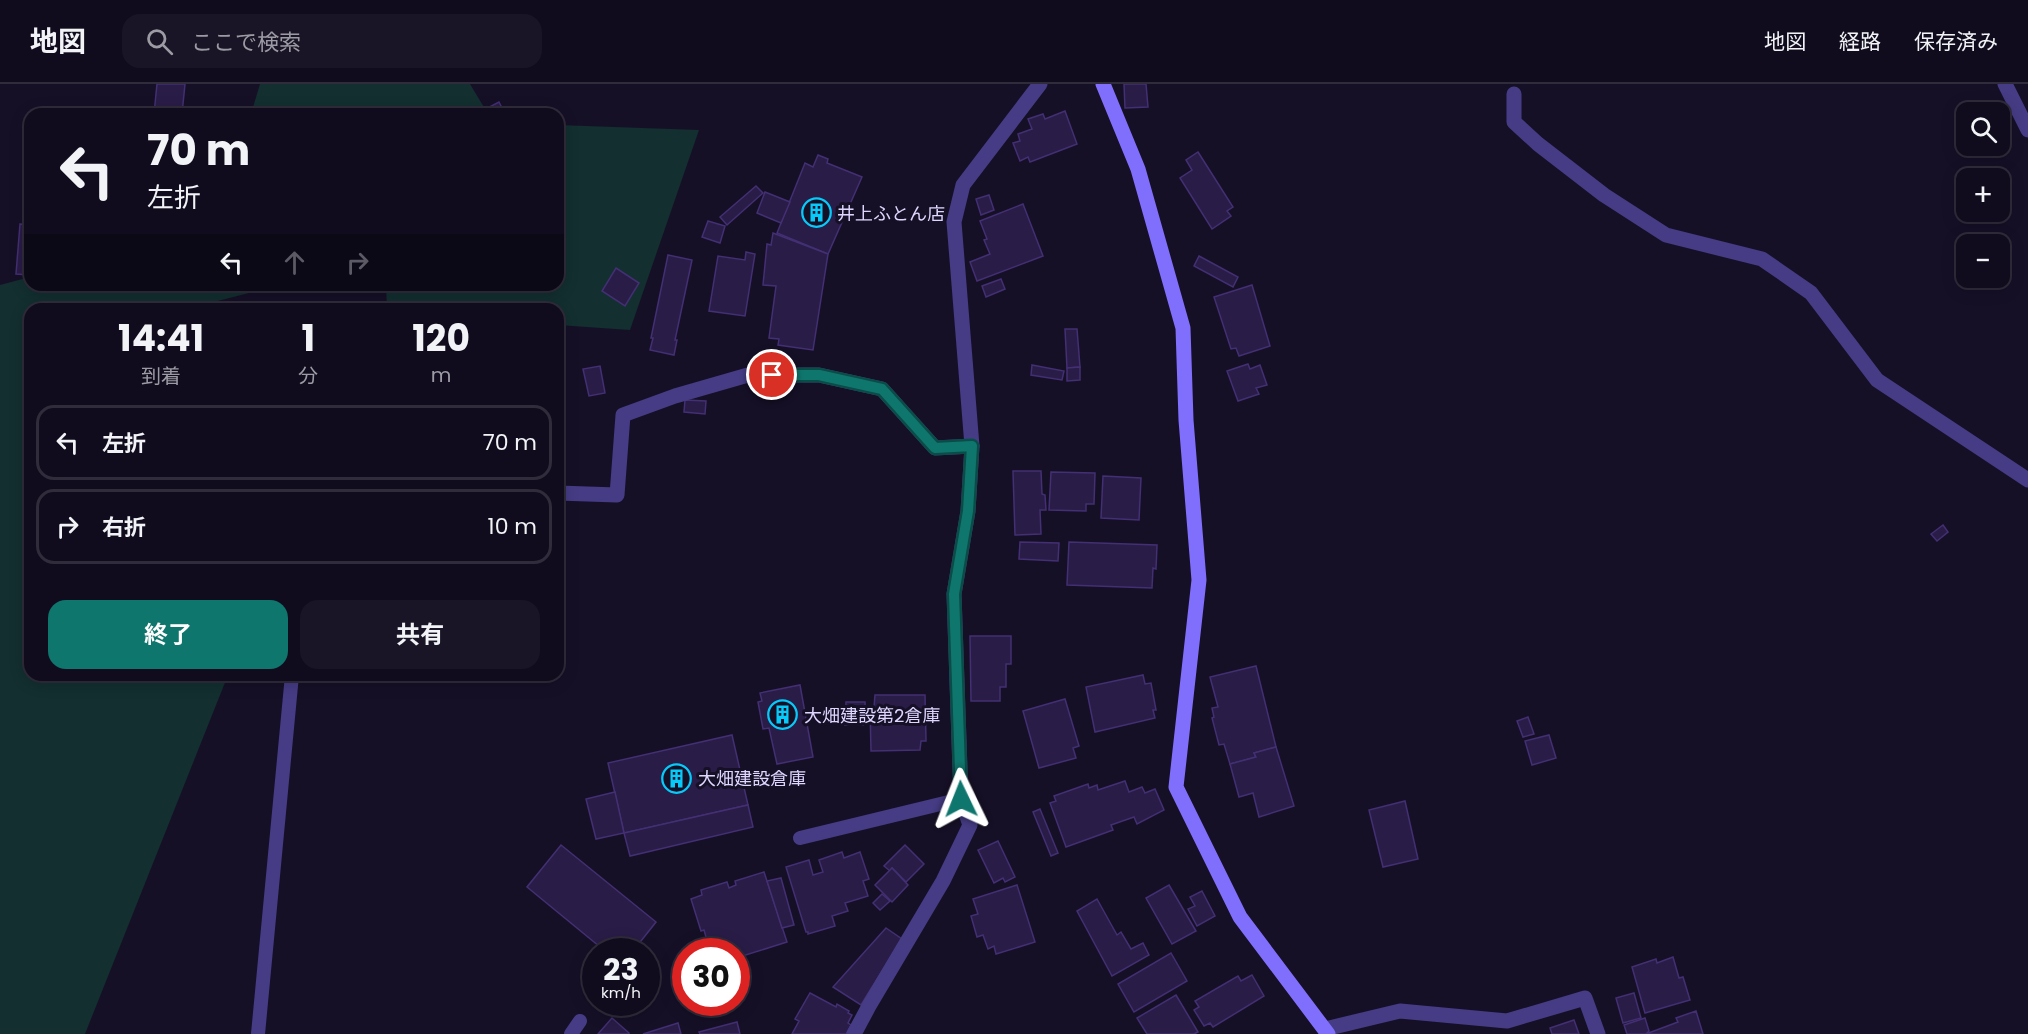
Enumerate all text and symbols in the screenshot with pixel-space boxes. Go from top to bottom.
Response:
search box [122,14,542,68]
text: 地図 [30,22,86,61]
icon: search [143,25,176,58]
text: ここで検索 [191,27,301,58]
text: 地図 [1764,27,1806,56]
text: 経路 [1839,27,1881,56]
text: 保存済み [1914,27,1998,56]
map controls [1956,102,2010,288]
button: search [1956,102,2010,156]
text: 70 m [147,121,250,180]
icon: left [48,132,126,210]
button: + [1956,168,2010,222]
text: 左折 [147,179,201,216]
building icon: 井上ふとん店 [800,197,832,229]
place label: 井上ふとん店 [837,201,945,226]
button: − [1956,234,2010,288]
icon: left [215,246,248,279]
icon: ahead [278,246,311,279]
icon: right [341,246,374,279]
text: 14:41 [118,313,204,364]
text: 1 [301,313,315,364]
text: 120 [412,313,470,364]
pin [746,349,797,400]
icon: arrive [755,358,788,391]
text: m [431,361,451,389]
text: 到着 [141,362,181,390]
text: 分 [298,362,318,390]
icon: left [51,426,84,459]
text: 70 m [483,427,537,458]
text: 左折 [102,428,146,459]
icon: right [51,510,84,543]
text: 10 m [488,511,537,542]
text: 右折 [102,512,146,543]
button: 終了 [48,600,288,669]
button: 共有 [300,600,540,669]
building icon: 大畑建設第2倉庫 [767,699,799,731]
place label: 大畑建設第2倉庫 [804,703,940,728]
building icon: 大畑建設倉庫 [661,762,693,794]
place label: 大畑建設倉庫 [698,766,806,791]
position arrow [929,767,993,831]
speed limit sign: 30 [672,938,750,1016]
text: 23 [603,948,639,991]
text: km/h [601,982,641,1003]

